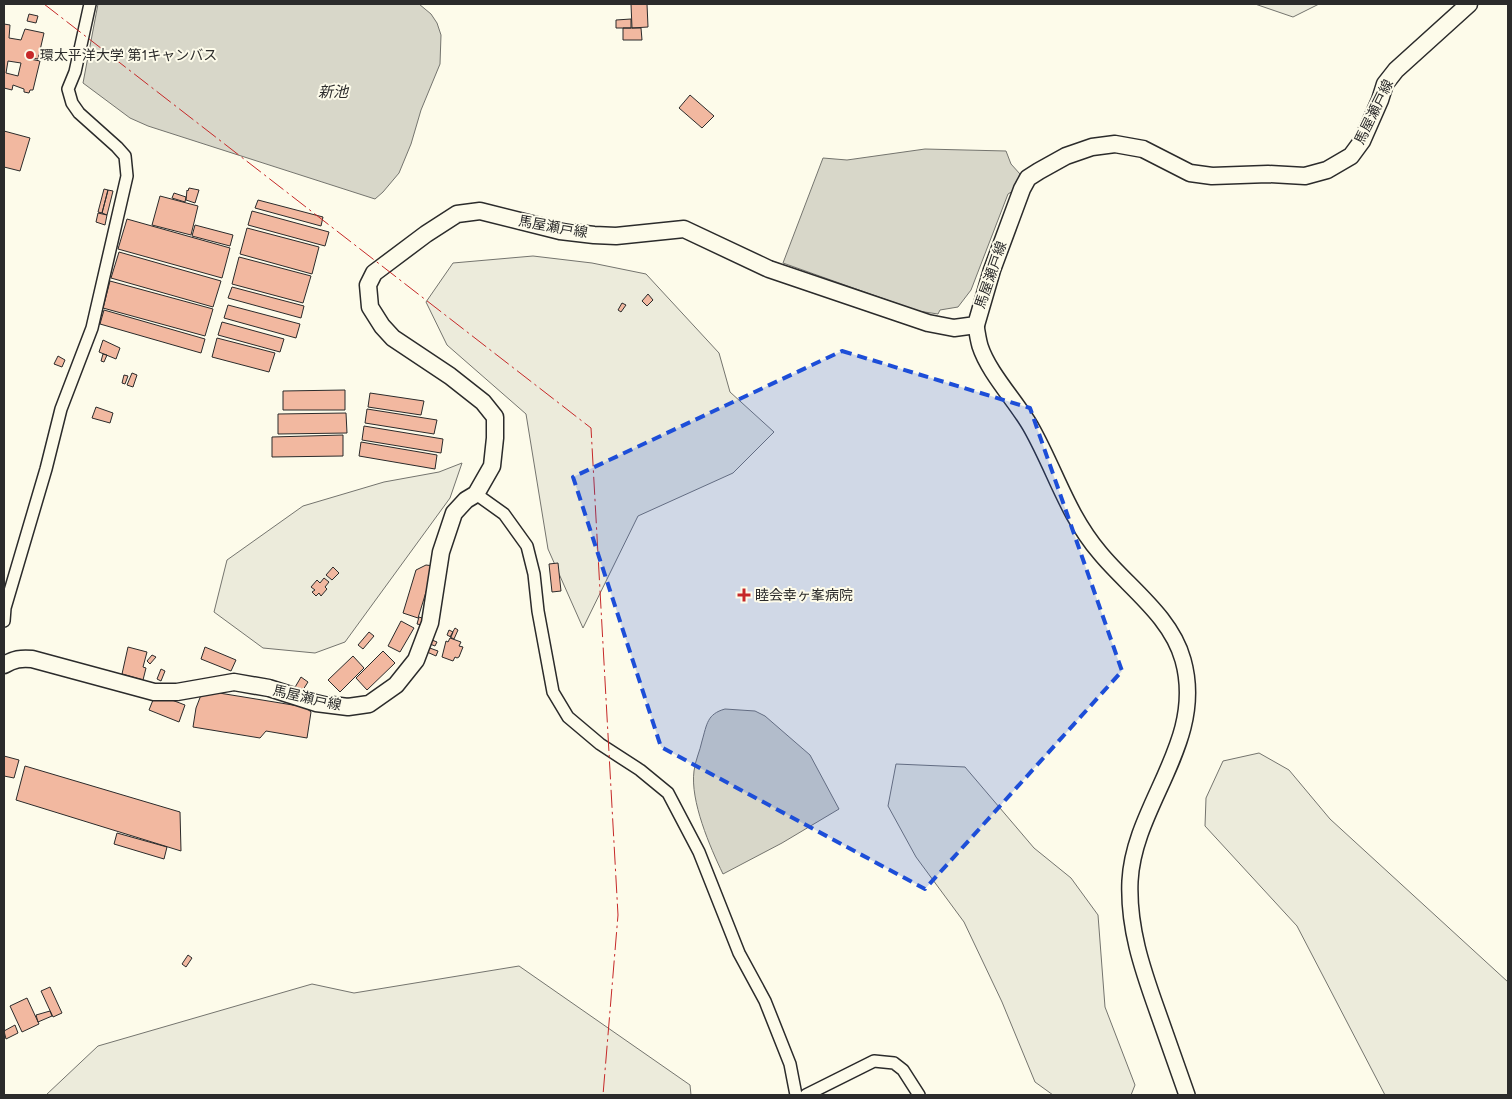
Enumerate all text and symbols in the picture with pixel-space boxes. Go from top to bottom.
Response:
place label: 環太平洋大学 第1キャンバス [40,47,217,64]
marker: 環太平洋大学 第1キャンバス [24,49,36,61]
street label: 馬屋瀬戸線 [1351,77,1397,147]
water label: 新池 [318,83,350,101]
street label: 馬屋瀬戸線 [517,213,589,241]
street label: 馬屋瀬戸線 [972,239,1010,311]
place label: 睦会幸ヶ峯病院 [755,587,853,604]
marker: 睦会幸ヶ峯病院 [737,588,751,602]
street label: 馬屋瀬戸線 [271,682,343,714]

